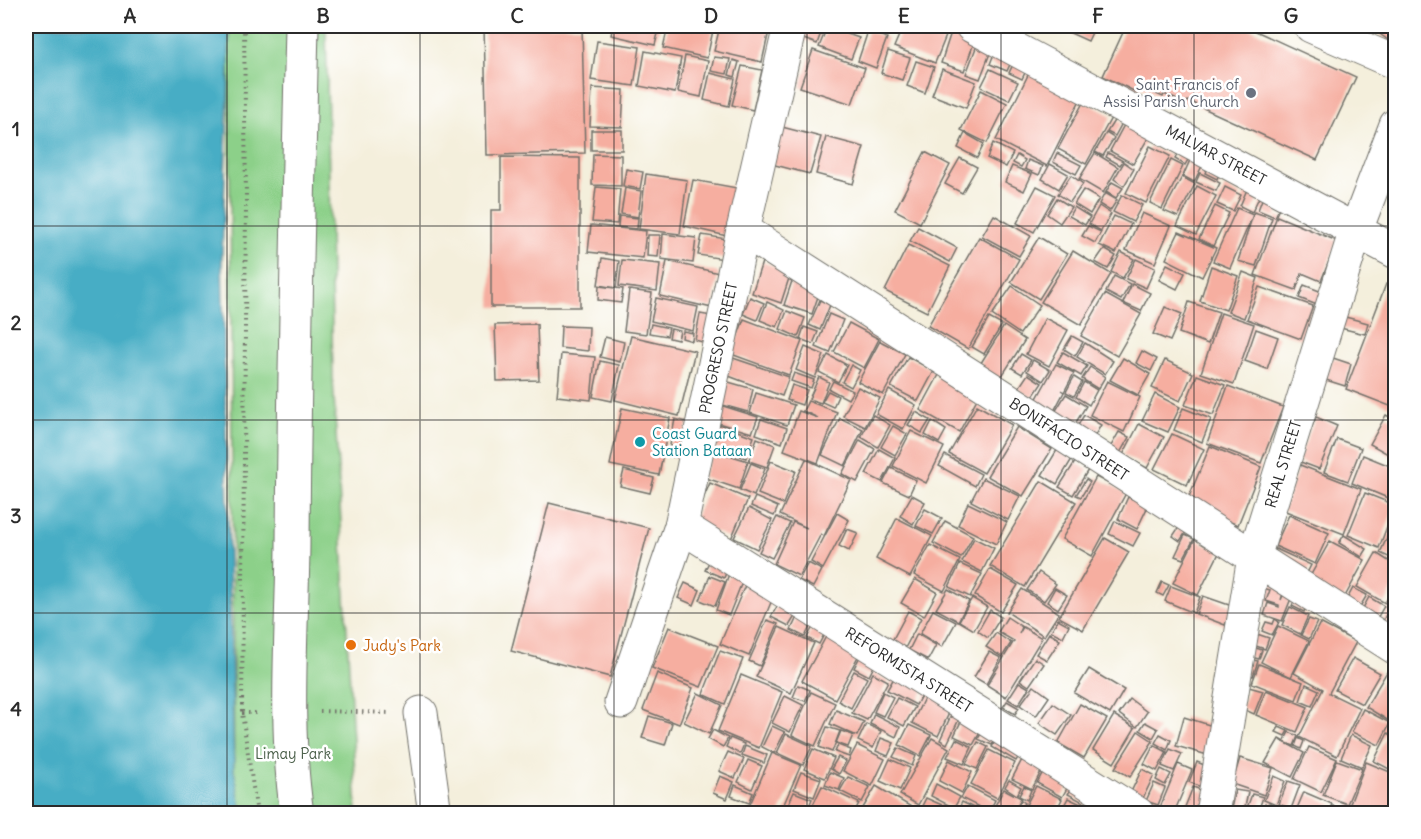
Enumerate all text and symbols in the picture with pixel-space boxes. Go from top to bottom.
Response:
text: A [124,3,137,28]
text: B [316,3,330,28]
text: C [510,3,524,28]
text: D [704,3,718,28]
text: E [898,3,910,28]
text: F [1092,3,1104,28]
text: G [1284,3,1298,28]
place label: Saint Francis of Assisi Parish Church [1103,75,1240,111]
marker: Saint Francis of Assisi Parish Church [1244,86,1258,100]
text: 1 [12,116,20,141]
street label: MALVAR STREET [1162,120,1270,190]
street label: PROGRESO STREET [695,280,741,415]
text: 2 [11,310,22,335]
street label: BONIFACIO STREET [1006,393,1132,485]
street label: REAL STREET [1261,418,1305,510]
place label: Coast Guard Station Bataan [652,424,752,460]
marker: Coast Guard Station Bataan [633,435,647,449]
text: 3 [10,503,22,528]
street label: REFORMISTA STREET [842,623,976,717]
place label: Judy's Park [363,636,441,655]
marker: Judy's Park [344,638,358,652]
text: 4 [10,696,22,721]
park label: Limay Park [255,744,331,763]

